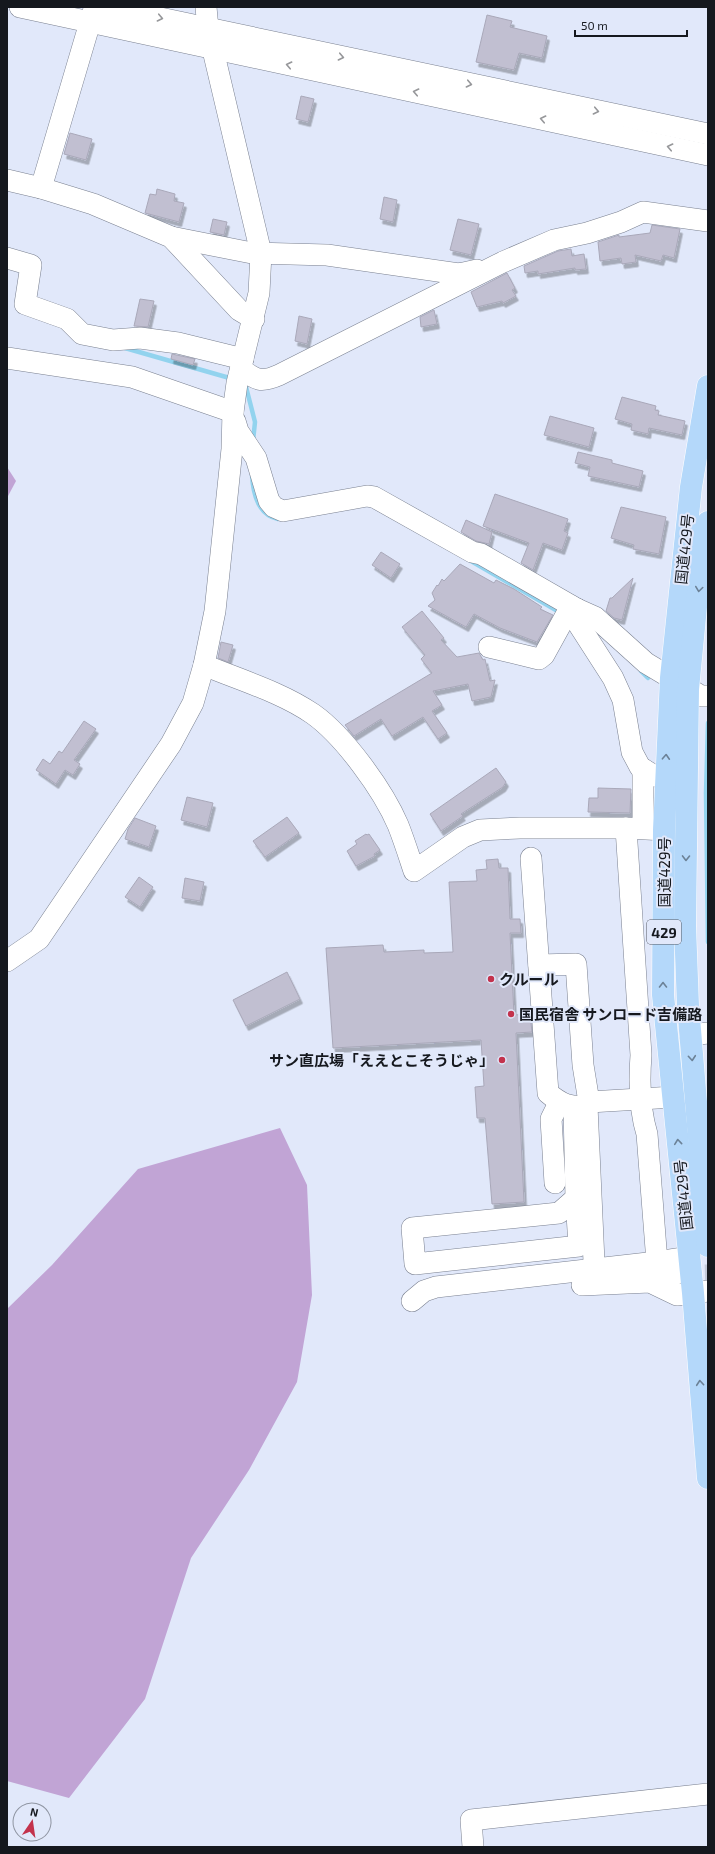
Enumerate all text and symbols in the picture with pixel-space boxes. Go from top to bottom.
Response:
scale bar [575,12,687,38]
one-way arrow [156,14,163,22]
text: 50 m [581,18,608,32]
one-way arrow [338,52,345,61]
one-way arrow [285,61,292,69]
one-way arrow [466,79,472,87]
one-way arrow [412,89,419,97]
one-way arrow [593,106,599,114]
one-way arrow [540,116,546,124]
one-way arrow [667,143,673,151]
street label: 国道429号 [671,513,697,585]
one-way arrow [695,586,704,592]
one-way arrow [662,754,671,760]
street label: 国道429号 [655,836,673,908]
one-way arrow [682,855,690,861]
road number: 429 [647,920,681,944]
place label: クルール [499,970,559,988]
marker: クルール [486,974,496,984]
one-way arrow [659,982,667,988]
place label: 国民宿舎 サンロード吉備路 [519,1005,702,1023]
marker: 国民宿舎 サンロード吉備路 [506,1009,516,1019]
place label: サン直広場「ええとこそうじゃ」 [269,1051,494,1069]
marker: サン直広場「ええとこそうじゃ」 [497,1055,507,1065]
one-way arrow [688,1055,697,1061]
one-way arrow [674,1139,683,1145]
street label: 国道429号 [670,1159,696,1231]
one-way arrow [696,1380,705,1386]
north arrow [12,1802,52,1842]
text: N [29,1805,40,1819]

